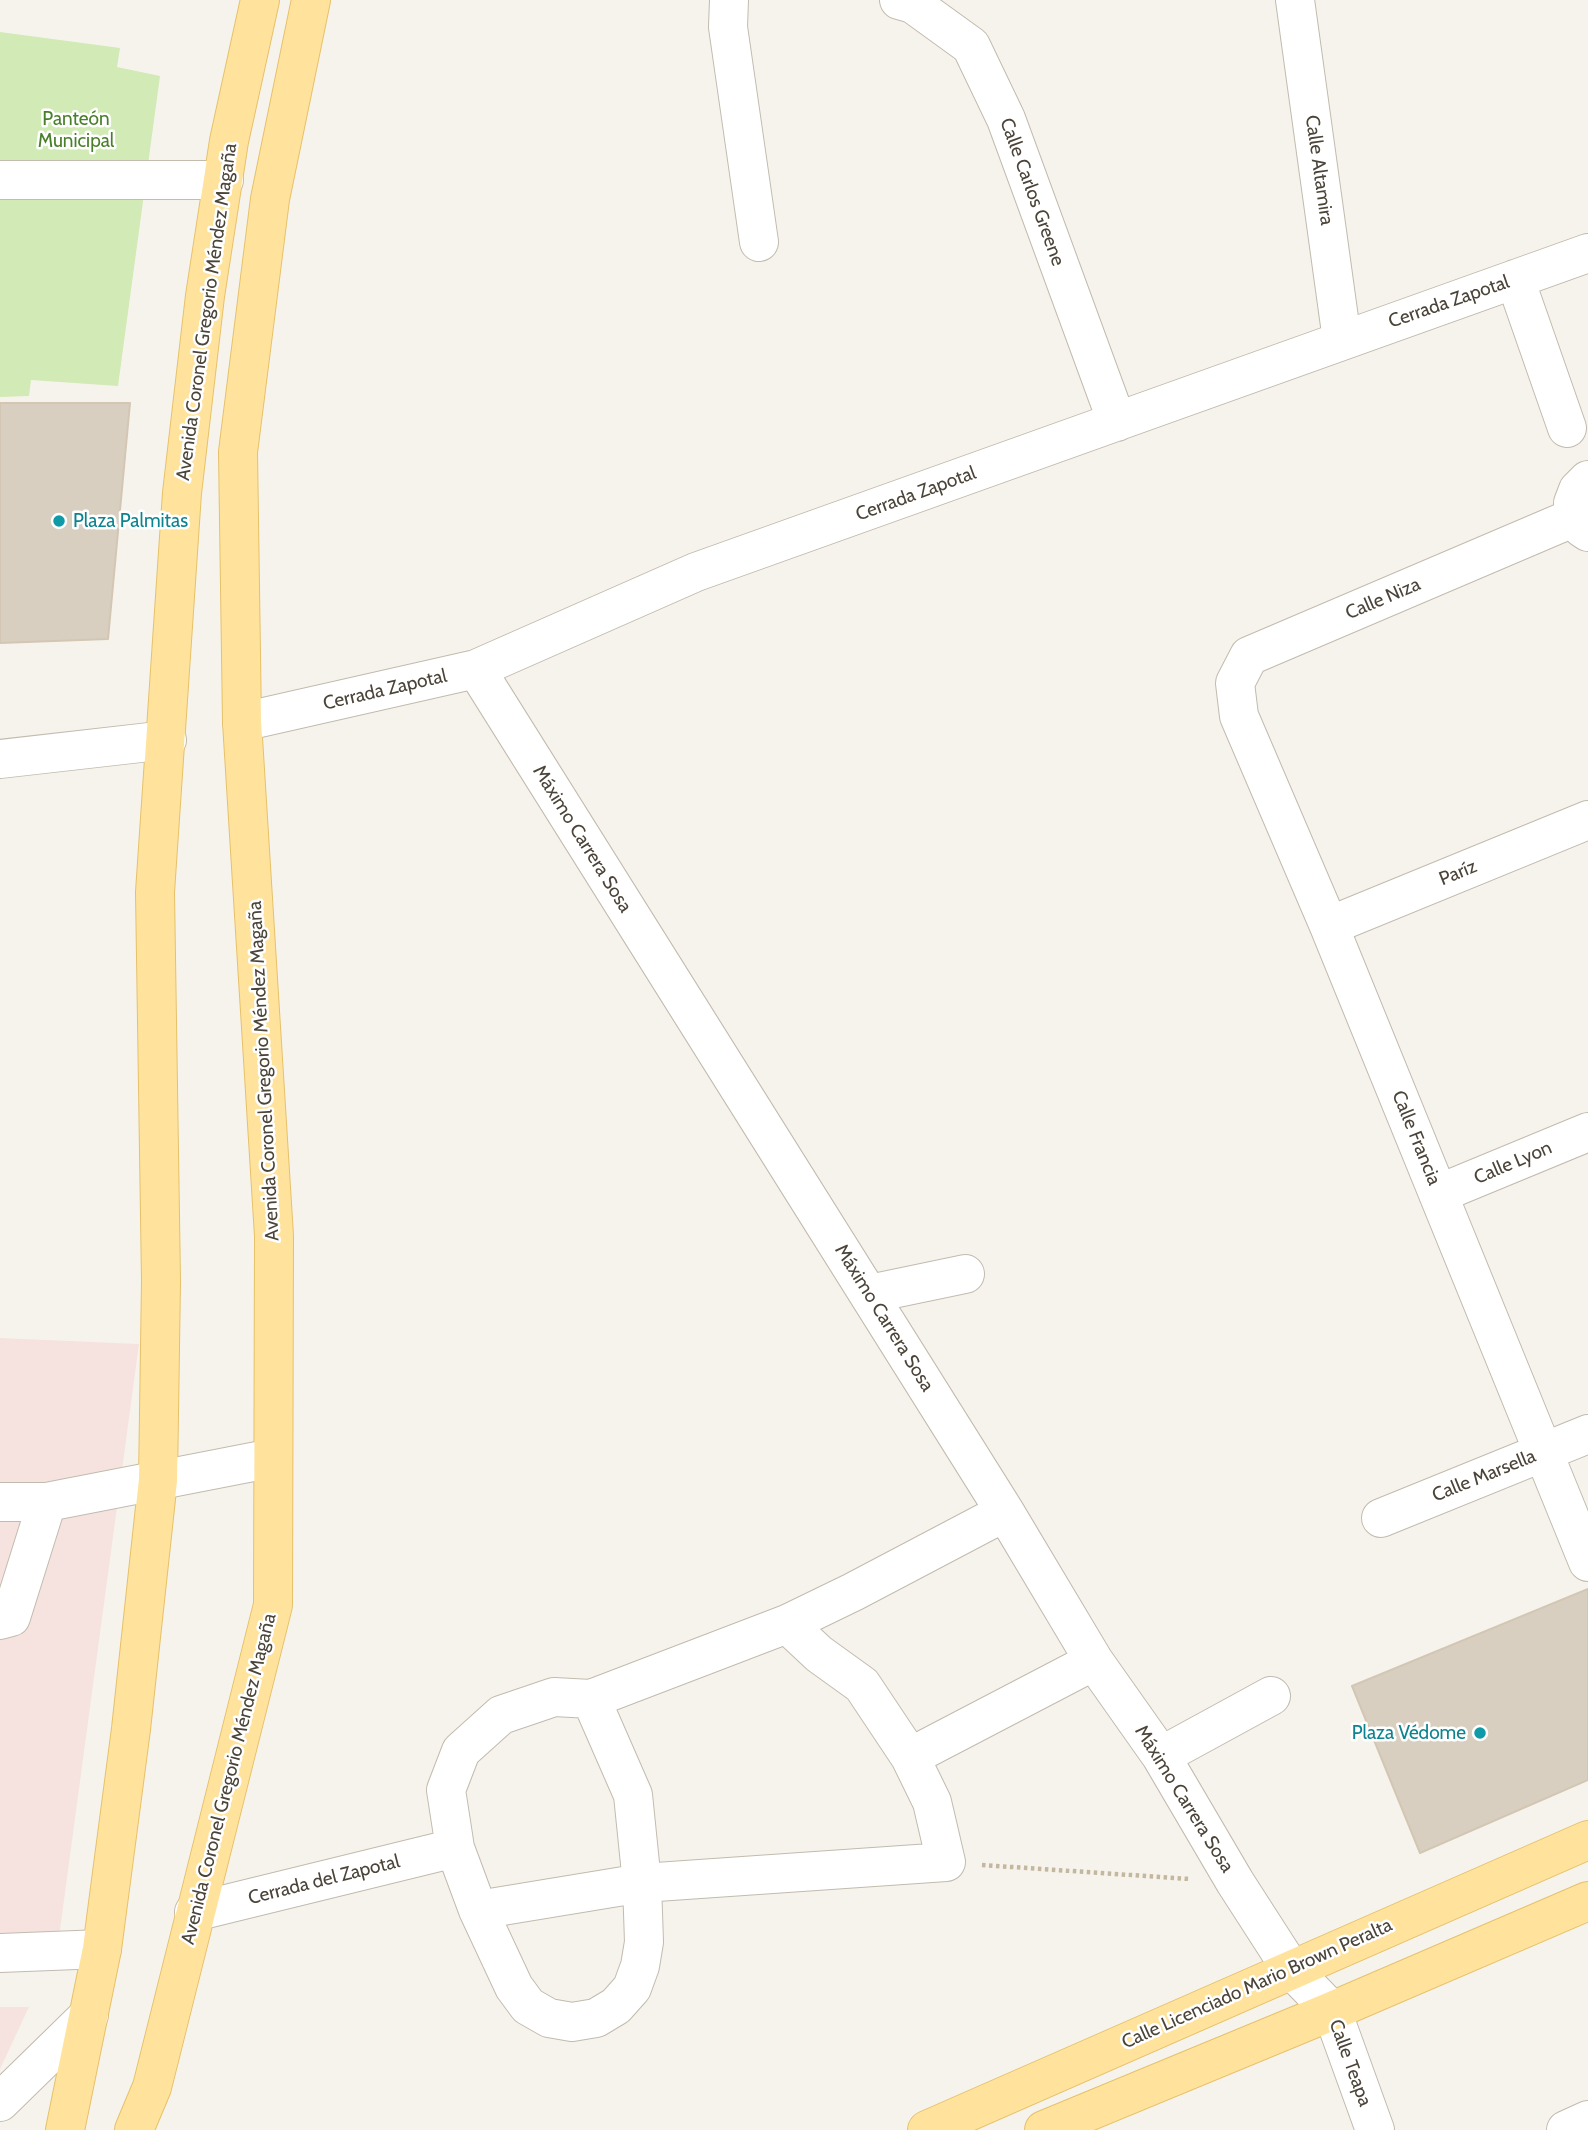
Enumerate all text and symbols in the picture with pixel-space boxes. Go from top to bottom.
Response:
park label: Panteón Municipal [38,108,114,152]
street label: Calle Altamira [1300,114,1338,226]
street label: Calle Carlos Greene [995,115,1069,269]
street label: Avenida Coronel Gregorio Méndez Magaña [172,142,242,482]
street label: Cerrada Zapotal [1386,271,1512,333]
street label: Cerrada Zapotal [853,462,979,526]
place label: Plaza Palmitas [73,510,188,532]
marker: Plaza Palmitas [51,513,67,529]
street label: Calle Niza [1342,573,1424,625]
street label: Cerrada Zapotal [321,665,449,715]
street label: Máximo Carrera Sosa [528,761,636,917]
street label: Paríz [1436,855,1480,891]
street label: Avenida Coronel Gregorio Méndez Magaña [244,900,284,1242]
street label: Calle Francia [1387,1087,1445,1189]
street label: Calle Lyon [1471,1136,1555,1190]
street label: Máximo Carrera Sosa [830,1240,938,1396]
street label: Calle Marsella [1429,1445,1539,1507]
street label: Avenida Coronel Gregorio Méndez Magaña [177,1611,281,1947]
street label: Máximo Carrera Sosa [1130,1721,1238,1877]
place label: Plaza Védome [1352,1722,1466,1744]
marker: Plaza Védome [1472,1725,1488,1741]
street label: Cerrada del Zapotal [246,1850,402,1910]
street label: Calle Licenciado Mario Brown Peralta [1118,1914,1396,2054]
street label: Calle Teapa [1324,2016,1376,2110]

